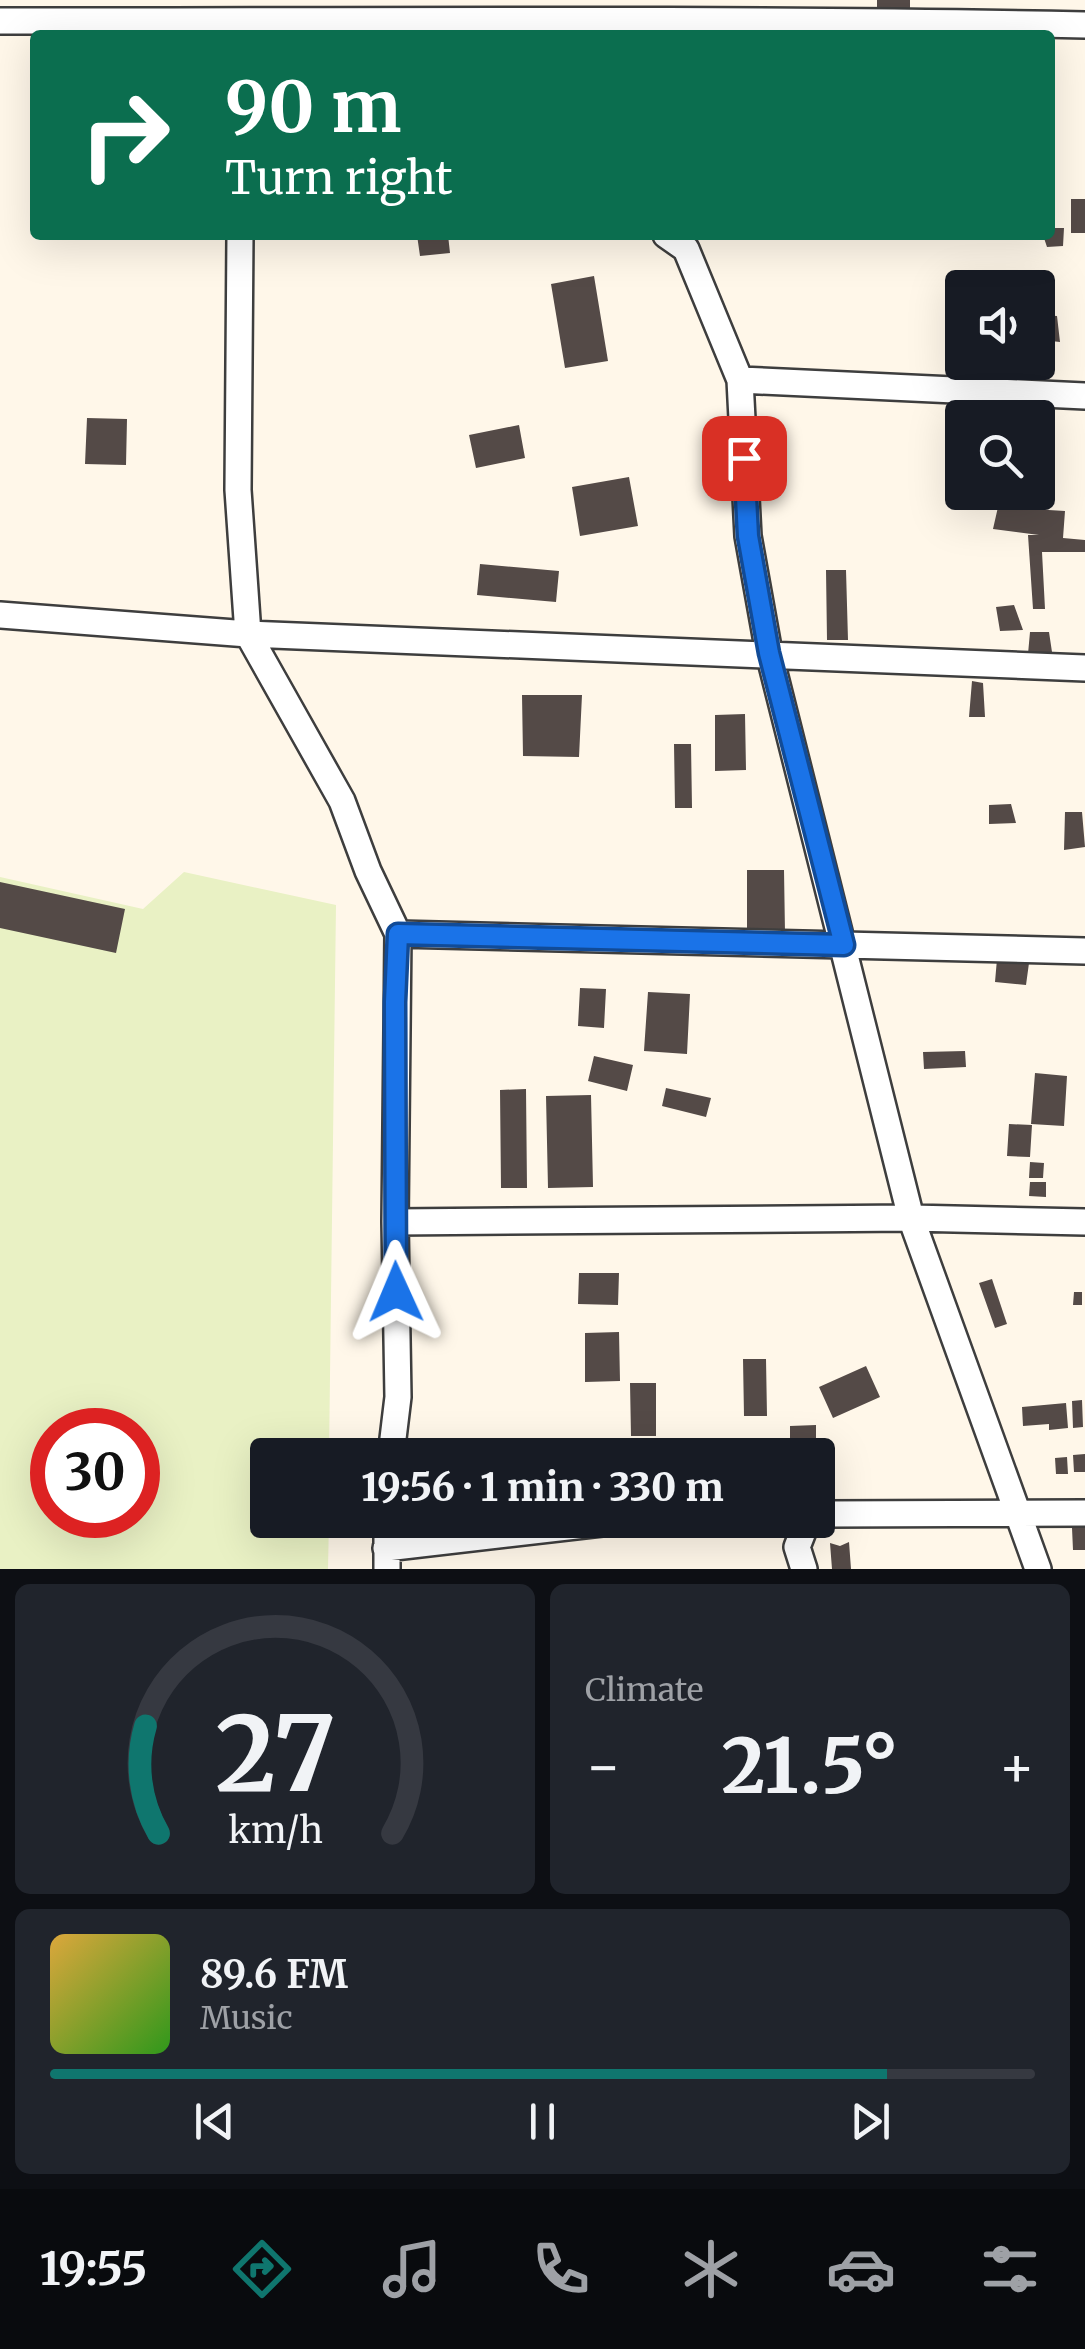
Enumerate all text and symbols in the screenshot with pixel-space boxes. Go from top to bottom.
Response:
text: 90 m [225,63,402,151]
icon: right [60,70,190,200]
text: Turn right [225,150,453,206]
map controls [945,270,1055,510]
button: sound [945,270,1055,380]
button: search [945,400,1055,510]
pin [702,416,787,501]
icon: arrive [717,431,772,486]
position arrow [344,1240,448,1344]
speed limit sign: 30 [30,1408,160,1538]
text: 19:56 · 1 min · 330 m [361,1464,724,1511]
text: Climate [585,1670,703,1710]
text: 27 [215,1689,335,1819]
text: 21.5° [721,1719,899,1813]
text: − [585,1732,622,1801]
text: + [998,1732,1035,1801]
text: km/h [228,1808,322,1853]
text: 89.6 FM [200,1951,348,1998]
text: Music [200,1998,293,2038]
icon: previous [187,2094,242,2149]
icon: pause [515,2094,570,2149]
icon: next [843,2094,898,2149]
icon: directions [227,2234,297,2304]
icon: music [377,2234,447,2304]
icon: phone [526,2234,596,2304]
icon: climate [676,2234,746,2304]
icon: car [826,2234,896,2304]
icon: filters [975,2234,1045,2304]
text: 19:55 [40,2241,147,2297]

